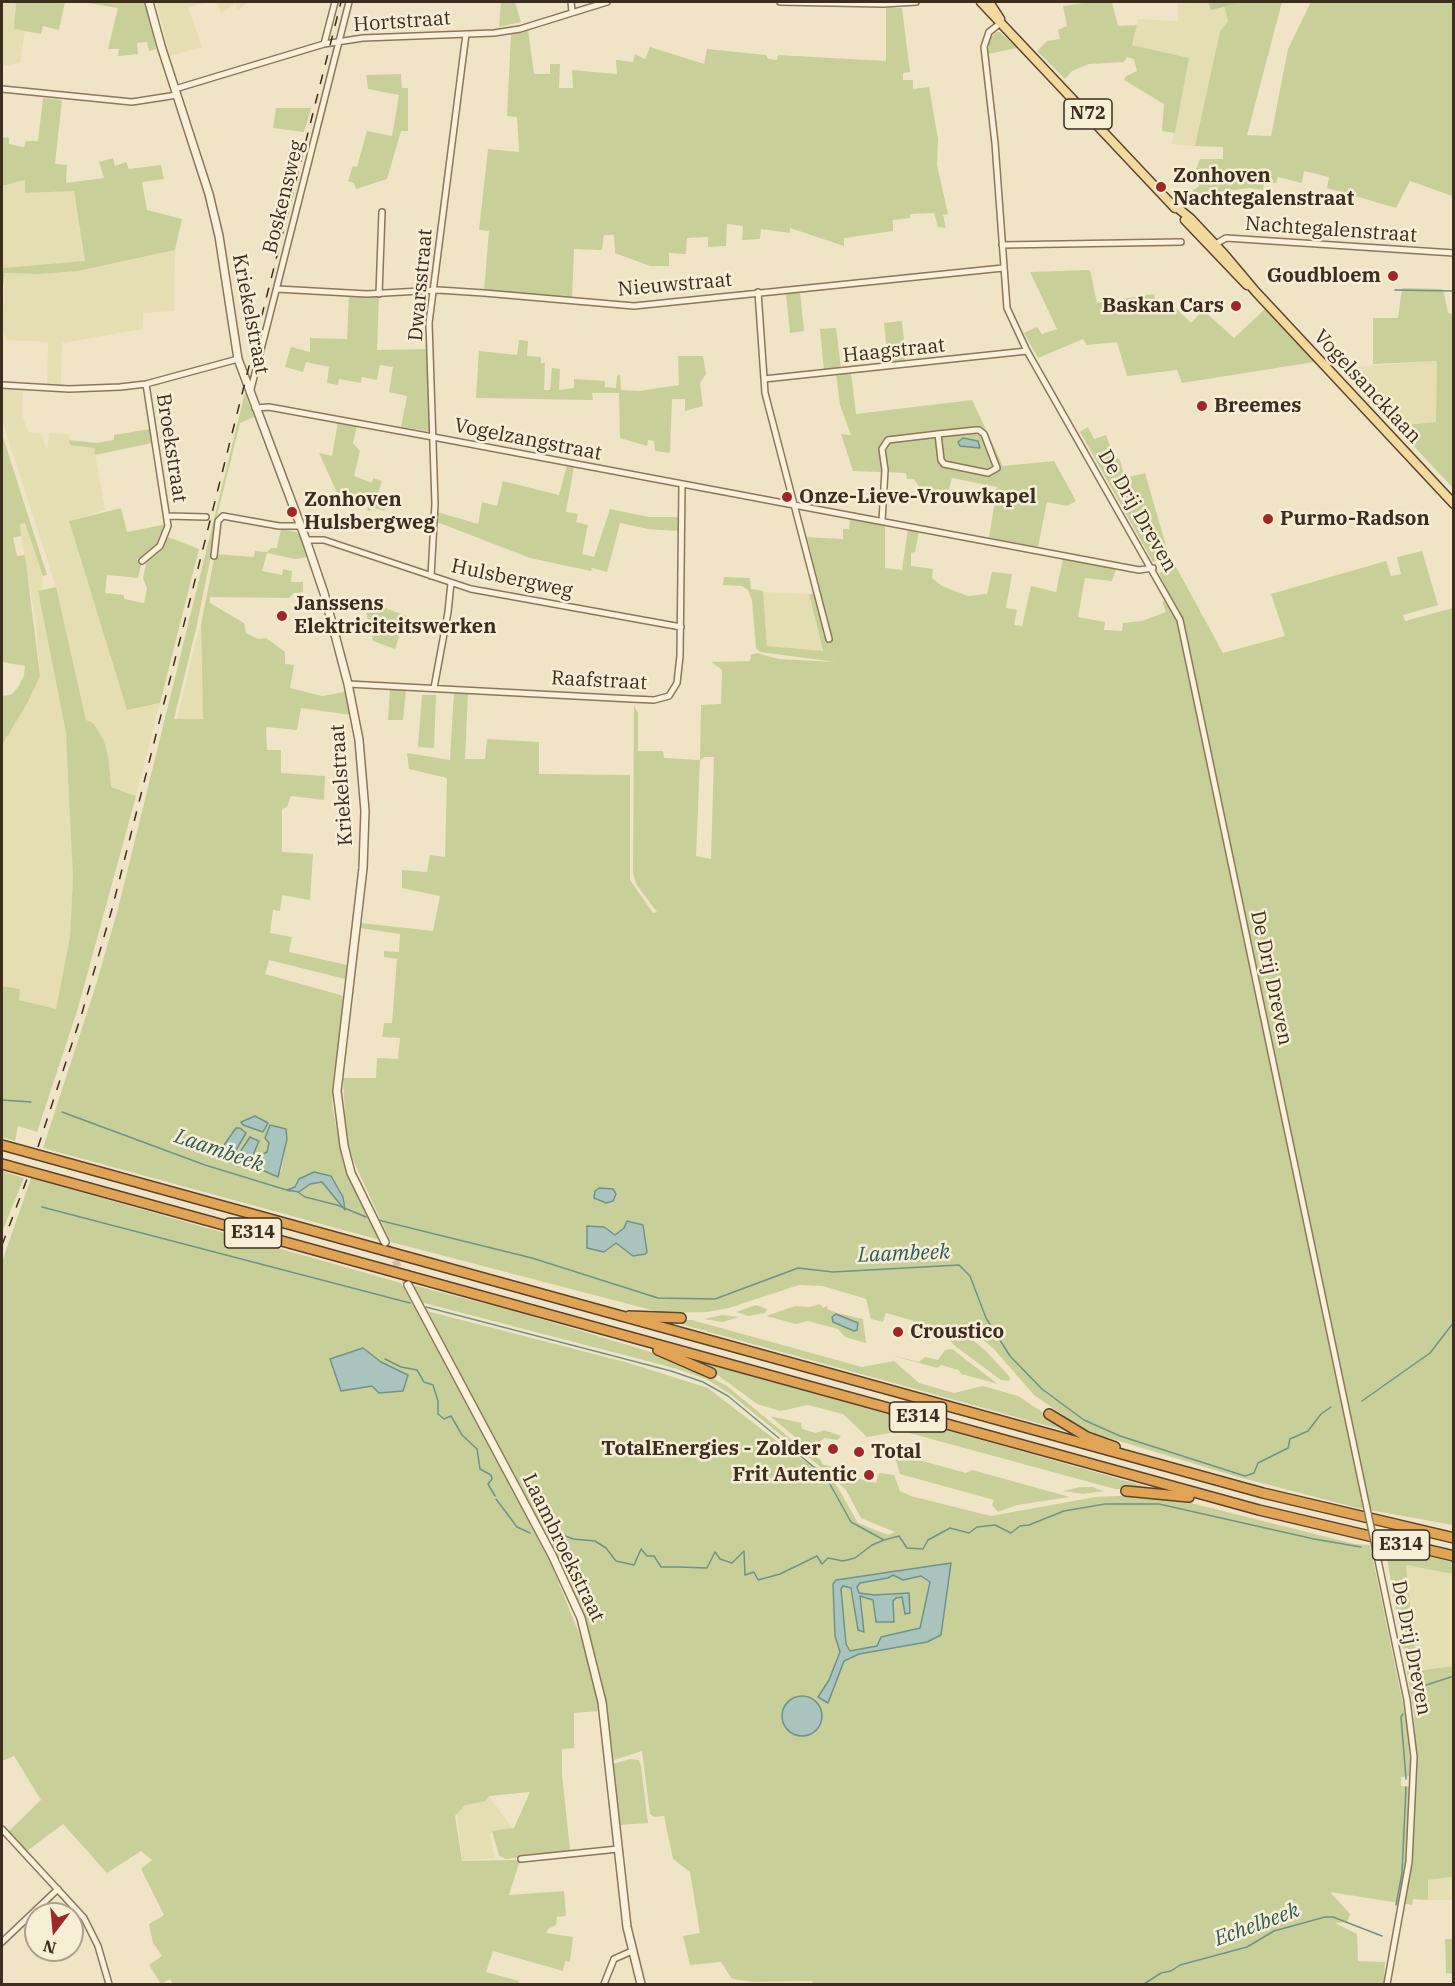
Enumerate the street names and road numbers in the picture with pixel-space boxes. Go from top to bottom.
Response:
street label: Hortstraat [353,7,451,37]
road number: N72 [1064,99,1112,129]
street label: Boskensweg [258,138,310,256]
street label: Nachtegalenstraat [1244,212,1418,248]
street label: Dwarsstraat [404,228,438,342]
street label: Kriekelstraat [227,252,273,376]
street label: Nieuwstraat [617,268,733,302]
street label: Vogelsancklaan [1308,325,1426,449]
street label: Haagstraat [842,334,946,368]
street label: Broekstraat [151,392,191,504]
street label: Vogelzangstraat [452,414,604,466]
street label: De Drij Dreven [1092,446,1182,576]
street label: Hulsbergweg [449,554,575,604]
street label: Raafstraat [550,666,648,696]
street label: Kriekelstraat [326,723,358,847]
street label: De Drij Dreven [1245,908,1297,1048]
road number: E314 [224,1218,282,1248]
road number: E314 [890,1402,946,1432]
street label: Laambroekstraat [517,1470,609,1626]
road number: E314 [1372,1530,1430,1560]
street label: De Drij Dreven [1386,1578,1436,1718]

